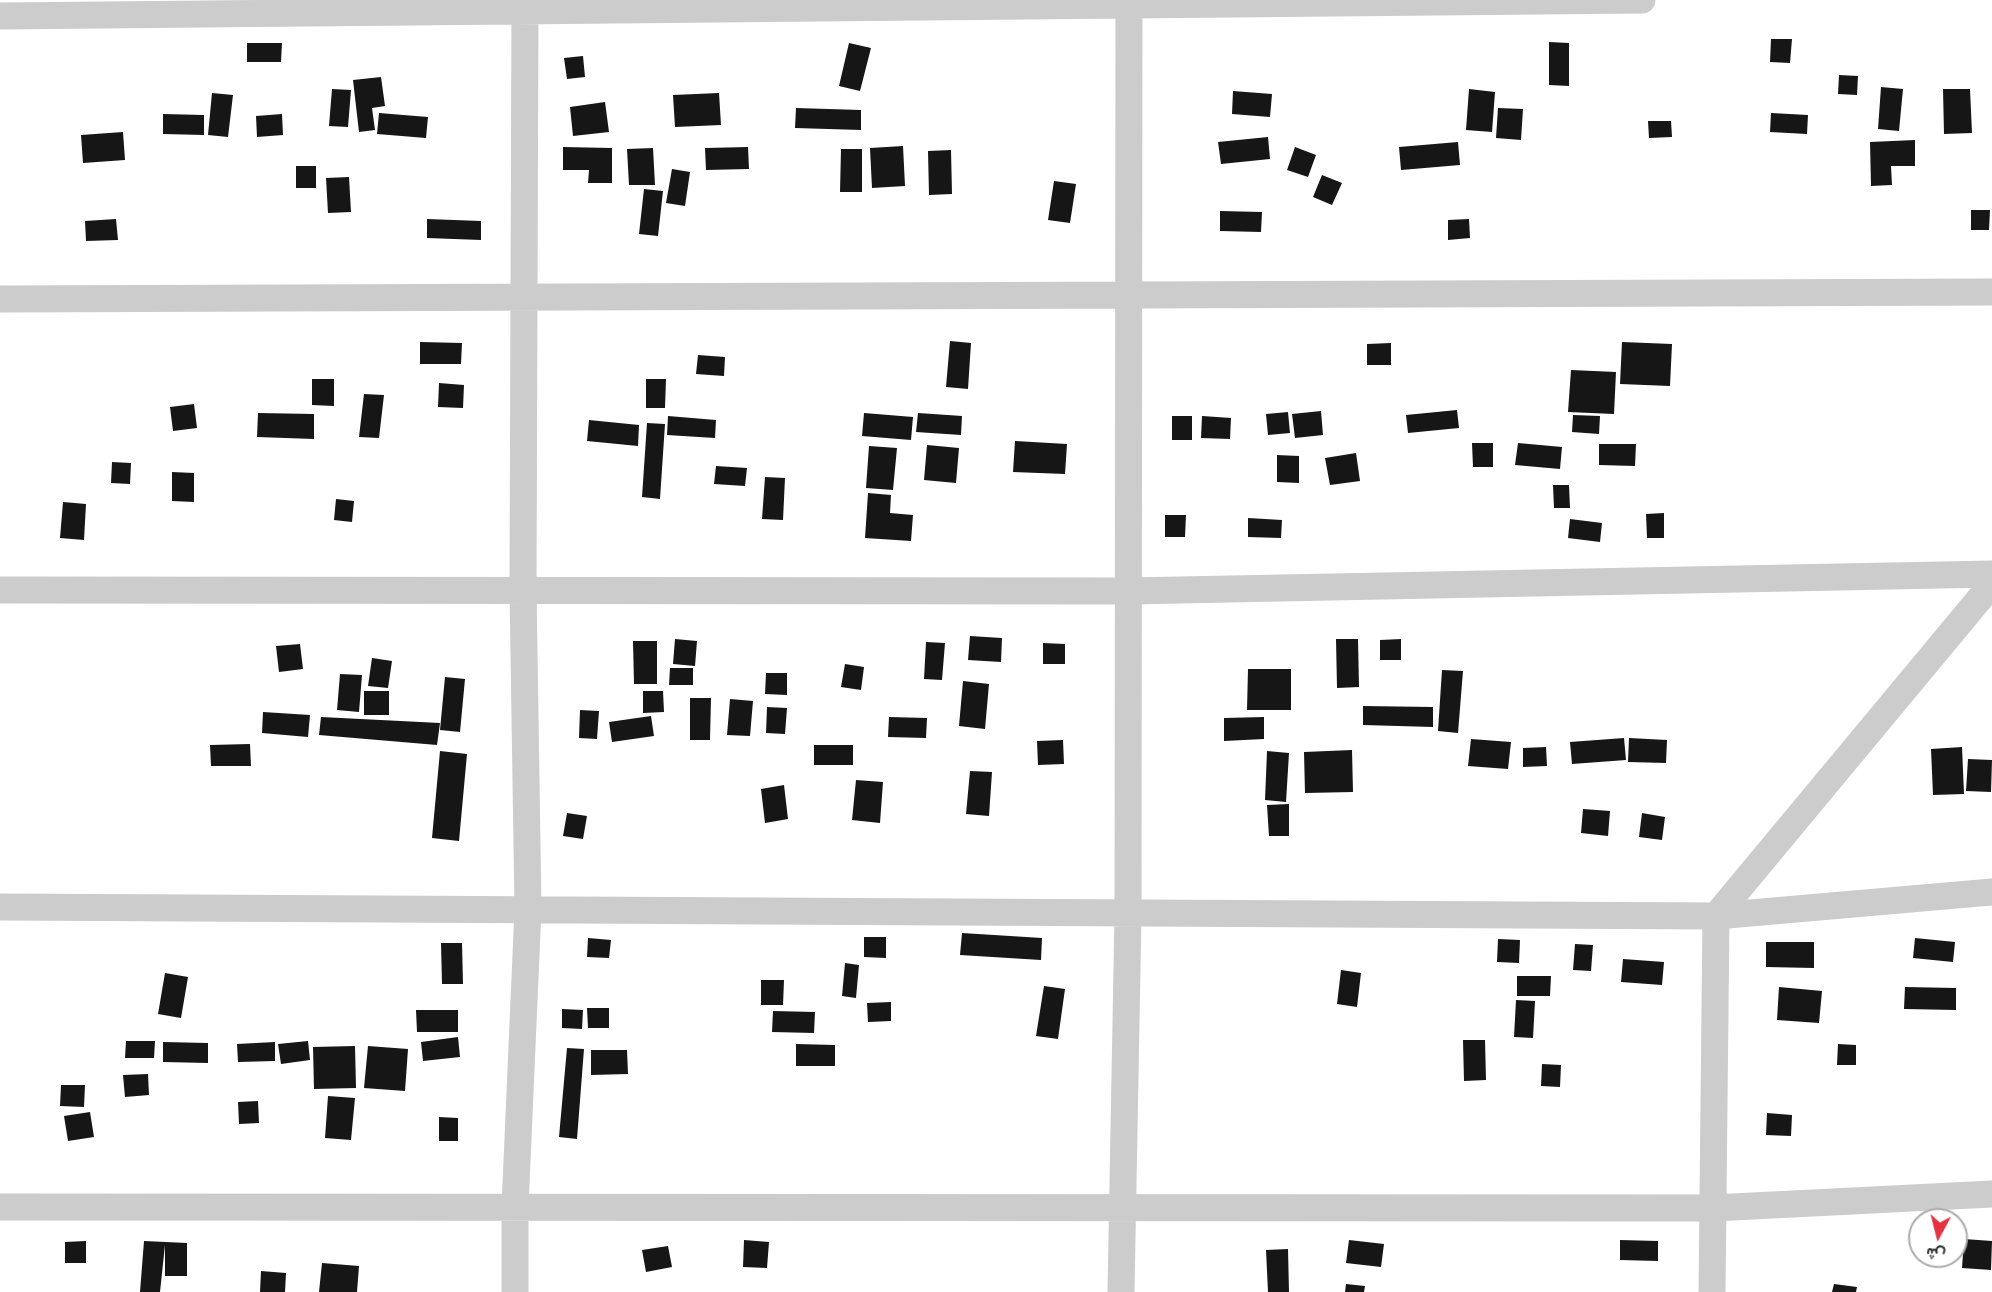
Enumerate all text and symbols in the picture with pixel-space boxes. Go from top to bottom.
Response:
north arrow [1908,1208,1968,1268]
text: ش [1925,1243,1947,1266]

